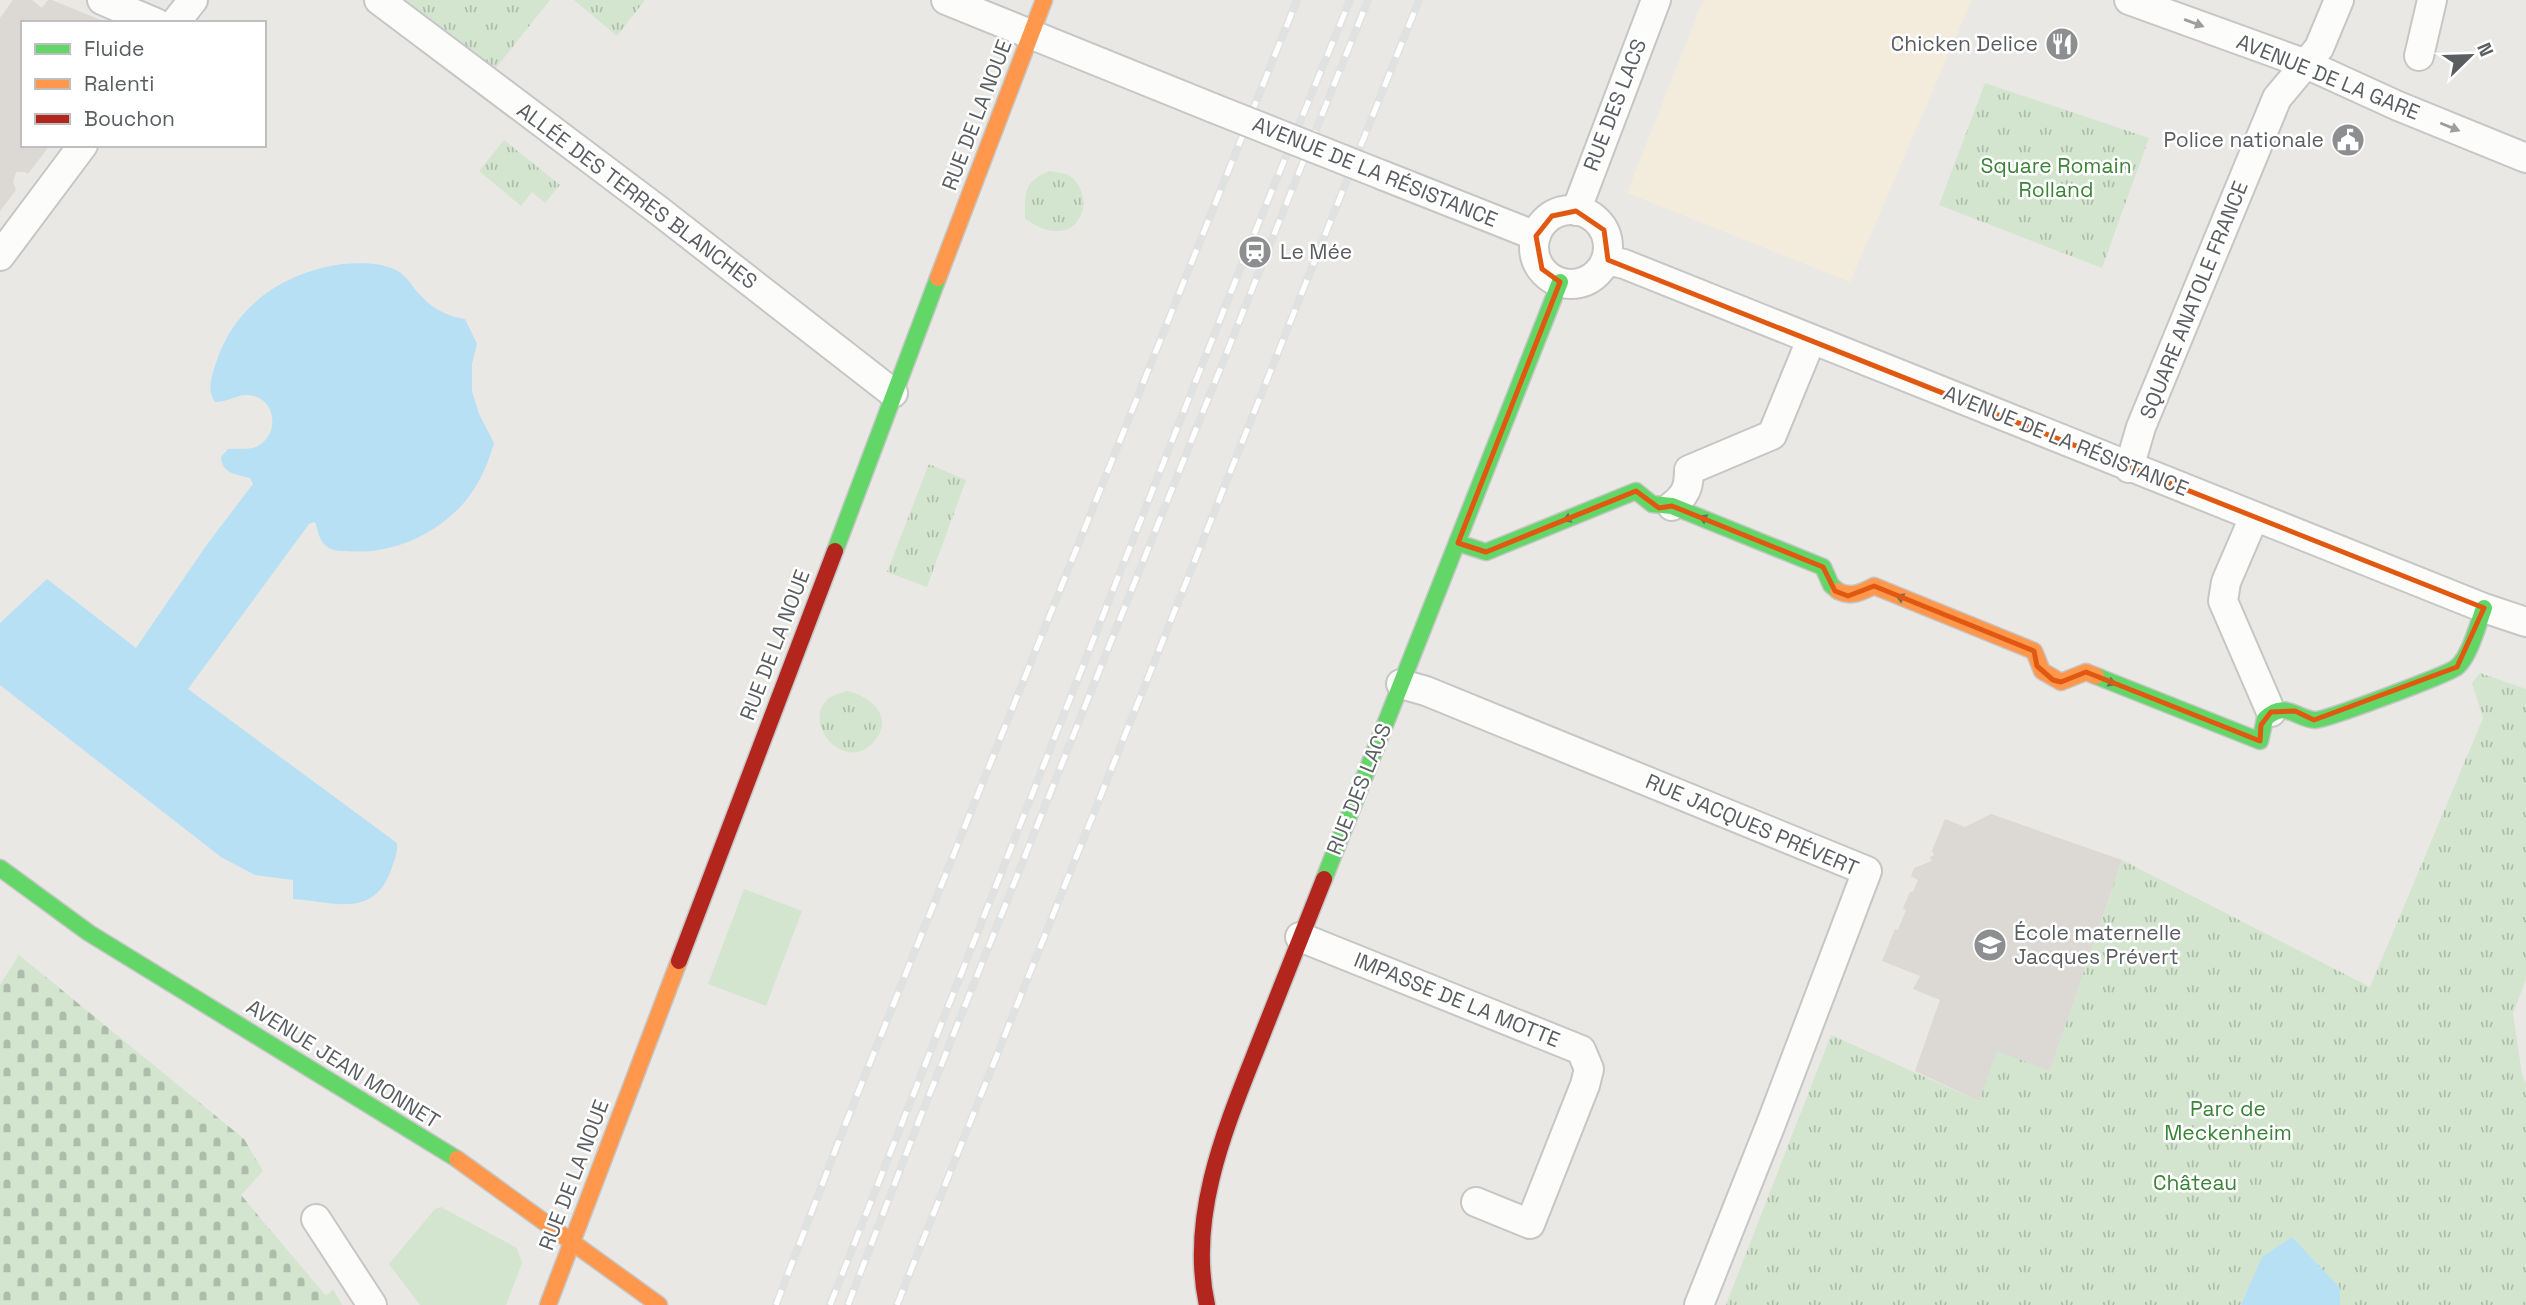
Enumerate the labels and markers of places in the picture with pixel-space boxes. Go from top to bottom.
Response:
restaurant icon: Chicken Delice [2043,25,2081,63]
place label: Chicken Delice [1891,30,2038,57]
public building icon: Police nationale [2329,121,2367,159]
place label: Police nationale [2163,126,2324,153]
station icon: Le Mée [1236,233,1274,271]
place label: Le Mée [1280,238,1352,265]
place label: École maternelle Jacques Prévert [2014,919,2181,970]
school or university icon: École maternelle Jacques Prévert [1971,926,2009,964]

